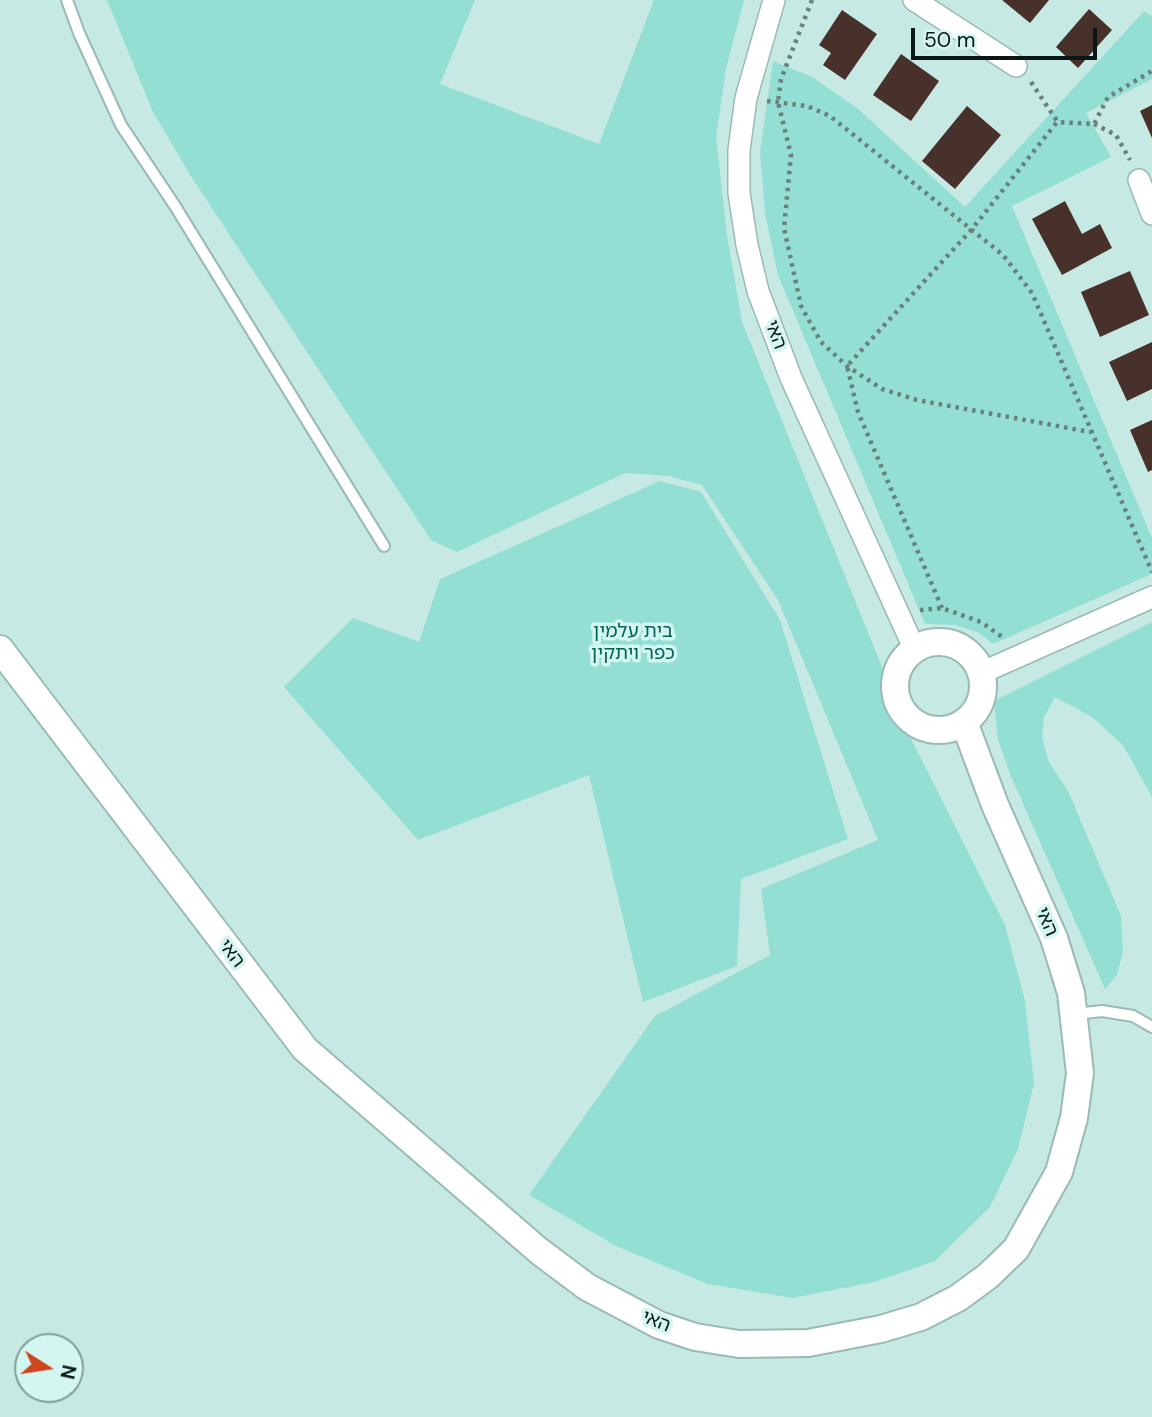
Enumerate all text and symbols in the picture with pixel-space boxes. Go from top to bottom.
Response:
scale bar [914,14,1100,58]
text: 50 m [924,26,975,54]
street label: האי [759,317,791,353]
park label: בית עלמין כפר ויתקין [591,621,675,665]
street label: האי [1030,904,1062,940]
street label: האי [213,936,249,972]
street label: האי [638,1306,674,1338]
north arrow [14,1333,84,1403]
text: N [54,1363,82,1381]

